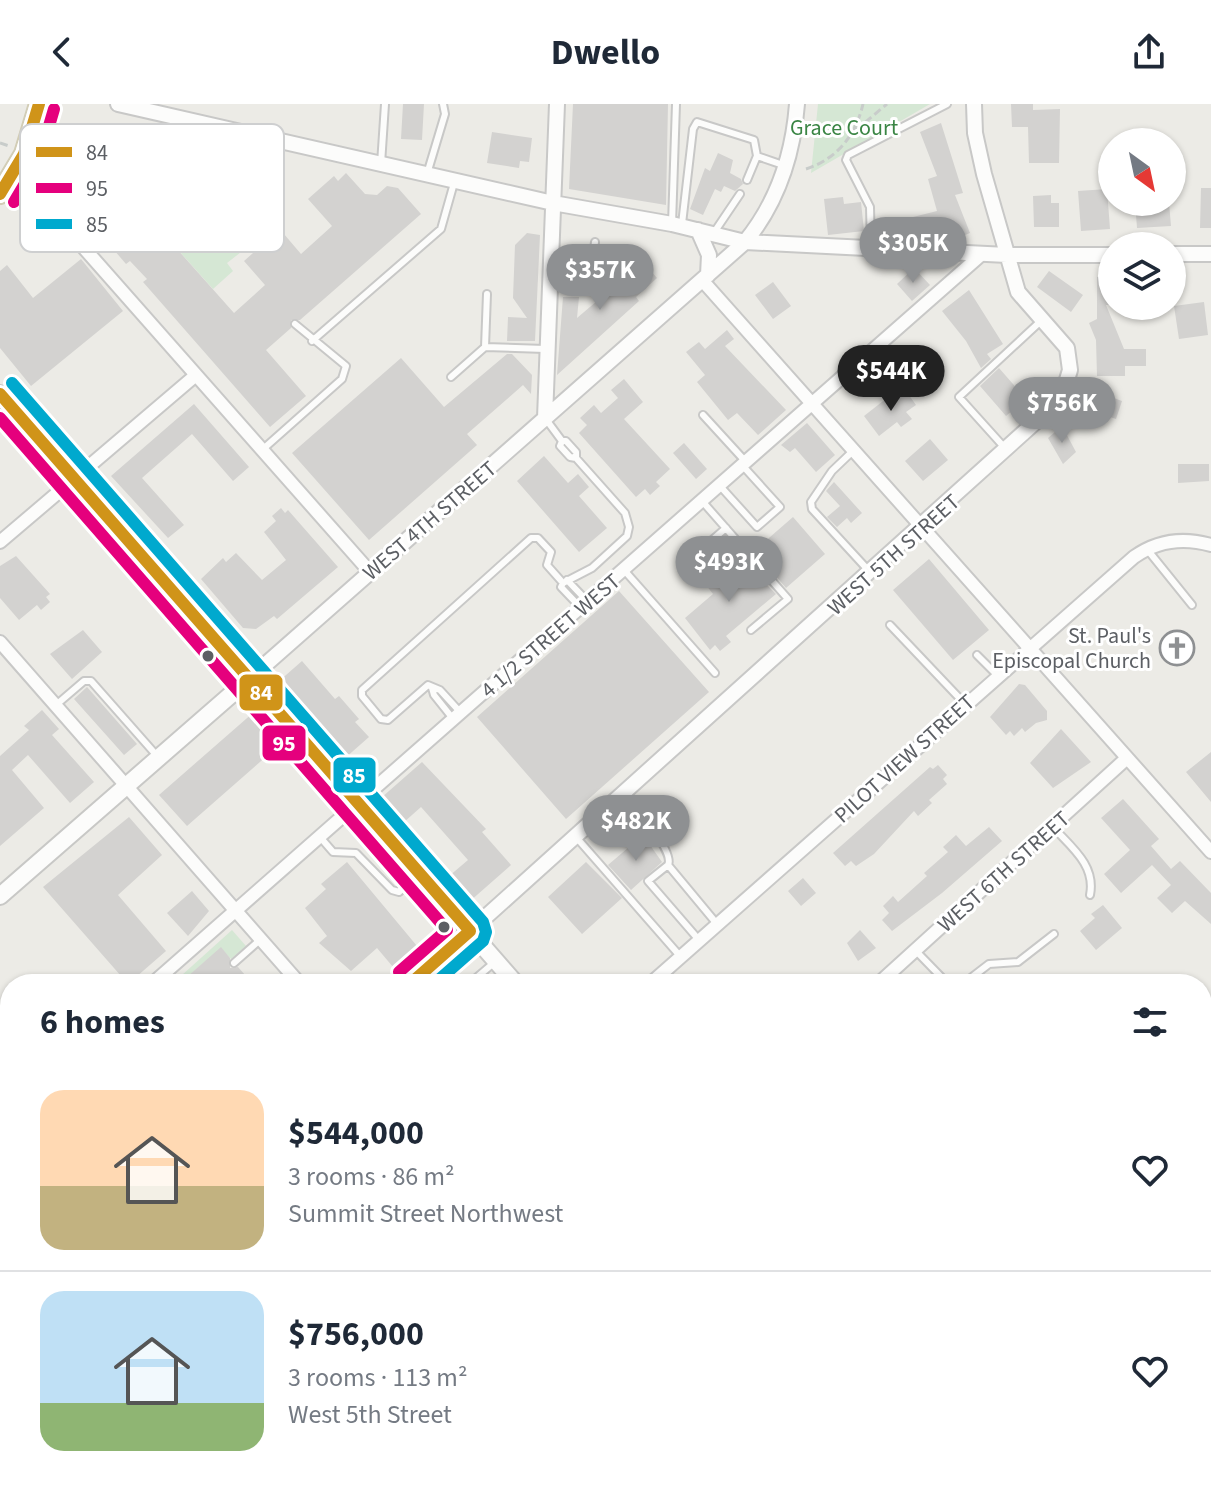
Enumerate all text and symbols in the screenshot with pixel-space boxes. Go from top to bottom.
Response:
text: Dwello [551,27,660,78]
icon: back [40,30,84,74]
icon: share [1127,30,1171,74]
park label: Grace Court [790,112,899,144]
legend [20,124,284,252]
north arrow [1098,128,1186,216]
map controls [1098,128,1186,320]
text: 84 [86,137,108,169]
text: 95 [86,173,108,205]
text: 85 [86,209,108,241]
pin: $305K [857,217,969,285]
text: $305K [878,224,948,261]
button: layers [1098,232,1186,320]
pin: $357K [544,244,656,312]
text: $357K [565,251,635,288]
pin: $544K [835,345,947,413]
text: $544K [856,352,926,389]
pin: $756K [1006,377,1118,445]
text: $756K [1027,384,1097,421]
street label: WEST 4TH STREET [356,453,504,588]
street label: WEST 5TH STREET [820,486,967,623]
pin: $493K [673,536,785,604]
text: $493K [694,543,764,580]
street label: 4 1/2 STREET WEST [474,566,628,706]
place label: St. Paul's Episcopal Church [992,620,1151,677]
church icon: St. Paul's Episcopal Church [1158,629,1196,667]
unlabelled marker [200,648,216,664]
line badge: 84 [238,673,284,712]
text: 84 [249,677,273,709]
street label: PILOT VIEW STREET [827,687,982,831]
line badge: 95 [261,724,307,762]
text: 95 [272,728,296,760]
line badge: 85 [332,756,377,794]
text: 85 [342,760,366,792]
pin: $482K [580,795,692,863]
text: $482K [601,802,671,839]
street label: WEST 6TH STREET [930,803,1077,940]
unlabelled marker [436,919,452,935]
text: 6 homes [40,998,165,1047]
icon: filters [1128,1000,1172,1044]
text: $544,000 [288,1109,424,1158]
icon: home [104,1122,200,1218]
icon: heart [1128,1148,1172,1192]
text: 3 rooms · 86 m² [288,1158,455,1195]
text: Summit Street Northwest [288,1195,563,1232]
text: $756,000 [288,1310,424,1359]
icon: home [104,1323,200,1419]
icon: heart [1128,1349,1172,1393]
text: 3 rooms · 113 m² [288,1359,467,1396]
text: West 5th Street [288,1396,452,1433]

